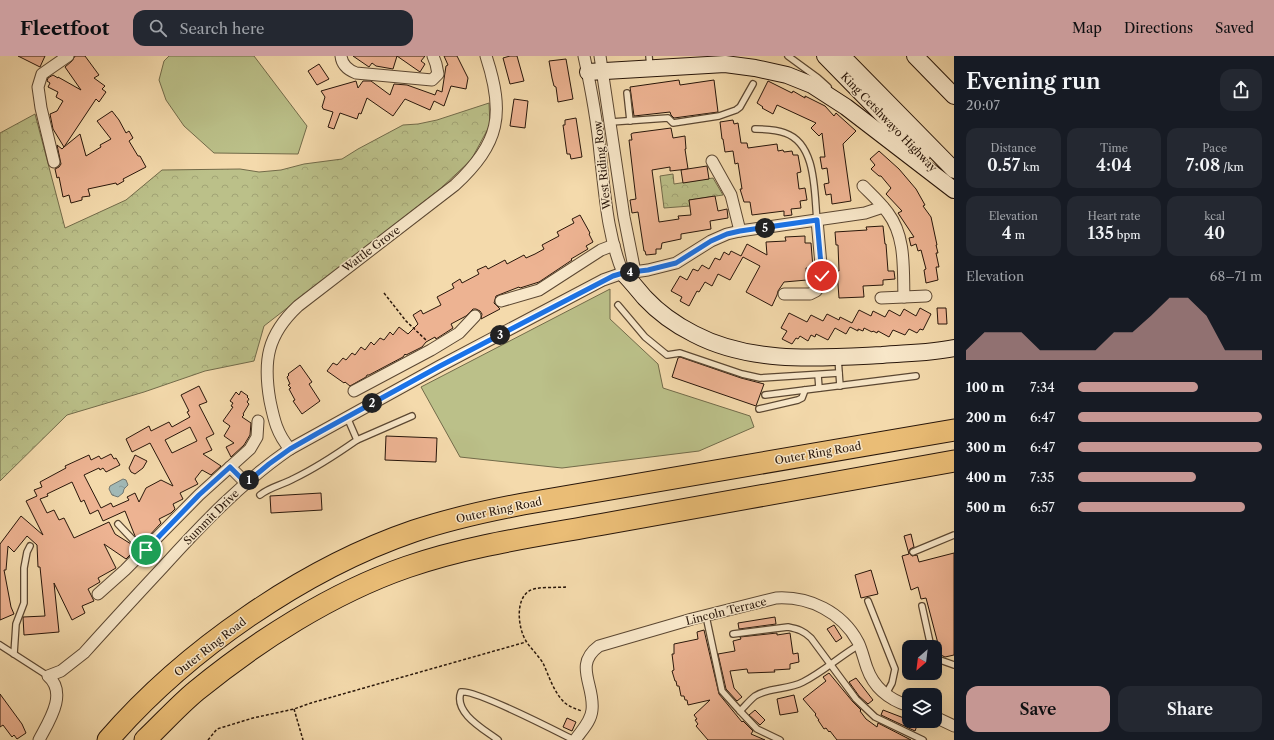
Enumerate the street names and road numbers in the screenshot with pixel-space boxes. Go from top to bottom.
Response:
street label: King Cetshwayo Highway [838,69,941,175]
street label: West Riding Row [590,119,614,211]
street label: Wattle Grove [339,223,403,276]
street label: Outer Ring Road [774,438,863,467]
street label: Summit Drive [180,486,242,548]
street label: Outer Ring Road [455,494,544,526]
street label: Lincoln Terrace [684,594,768,628]
street label: Outer Ring Road [171,614,249,679]

